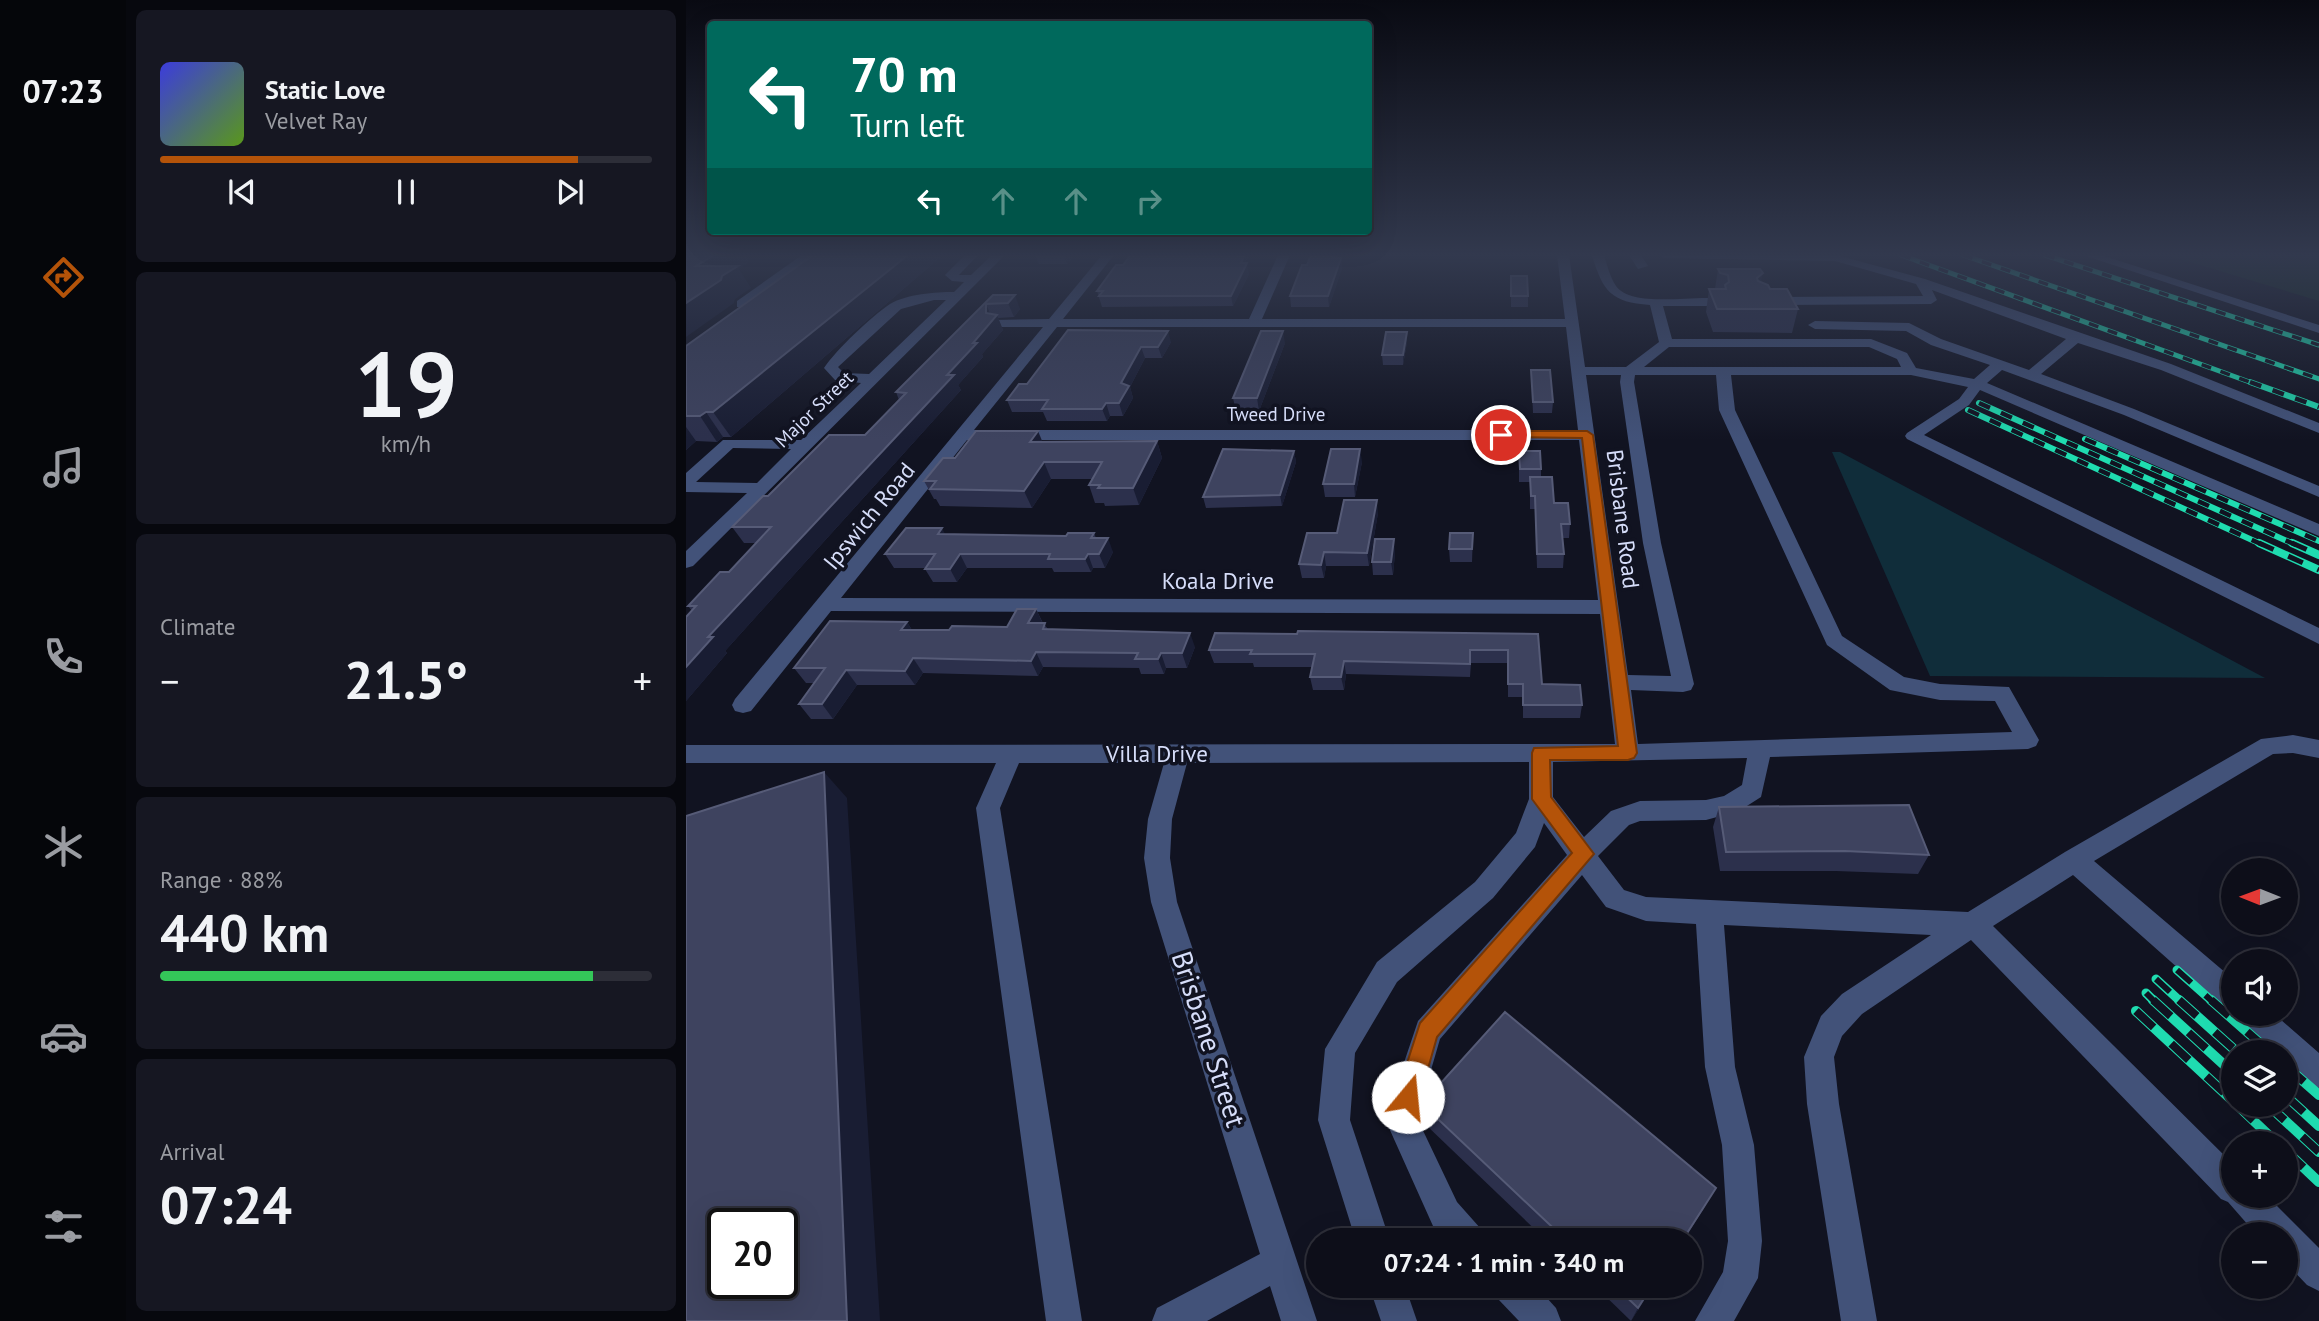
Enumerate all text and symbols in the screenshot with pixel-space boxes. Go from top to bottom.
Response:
text: 70 m [850,42,957,106]
icon: left [735,49,826,140]
text: 07:23 [22,70,104,112]
text: Static Love [265,73,386,106]
text: Turn left [850,104,965,146]
text: Velvet Ray [265,106,367,135]
icon: previous [223,173,261,211]
icon: pause [387,173,425,211]
icon: next [551,173,589,211]
icon: left [911,182,949,220]
icon: ahead [984,182,1022,220]
icon: ahead [1057,182,1095,220]
icon: right [1130,182,1168,220]
icon: directions [39,253,88,302]
text: 19 [354,324,458,442]
street label: Major Street [770,365,859,452]
street label: Tweed Drive [1227,402,1325,426]
pin [1471,405,1531,465]
icon: arrive [1482,416,1520,454]
text: km/h [381,429,431,458]
icon: music [39,443,88,492]
street label: Brisbane Road [1601,448,1646,590]
street label: Ipswich Road [817,456,921,575]
street label: Koala Drive [1162,566,1274,595]
text: Climate [160,612,235,641]
icon: phone [39,632,88,681]
text: 21.5° [344,646,468,713]
text: − [160,656,179,705]
text: + [633,656,652,705]
street label: Villa Drive [1105,739,1208,768]
icon: climate [39,822,88,871]
north arrow [2221,858,2298,934]
map controls [2221,858,2298,1299]
text: Range · 88% [160,865,283,894]
text: 440 km [160,899,329,966]
street label: Brisbane Street [1164,946,1255,1132]
button: sound [2221,949,2298,1026]
icon: car [39,1012,88,1061]
button: layers [2221,1040,2298,1117]
position arrow [1371,1060,1445,1134]
button: + [2221,1131,2298,1208]
text: Arrival [160,1137,224,1166]
text: 07:24 [160,1171,292,1238]
icon: filters [39,1202,88,1251]
speed limit sign: 20 [707,1208,798,1299]
button: − [2221,1222,2298,1299]
text: 07:24 · 1 min · 340 m [1384,1246,1624,1279]

